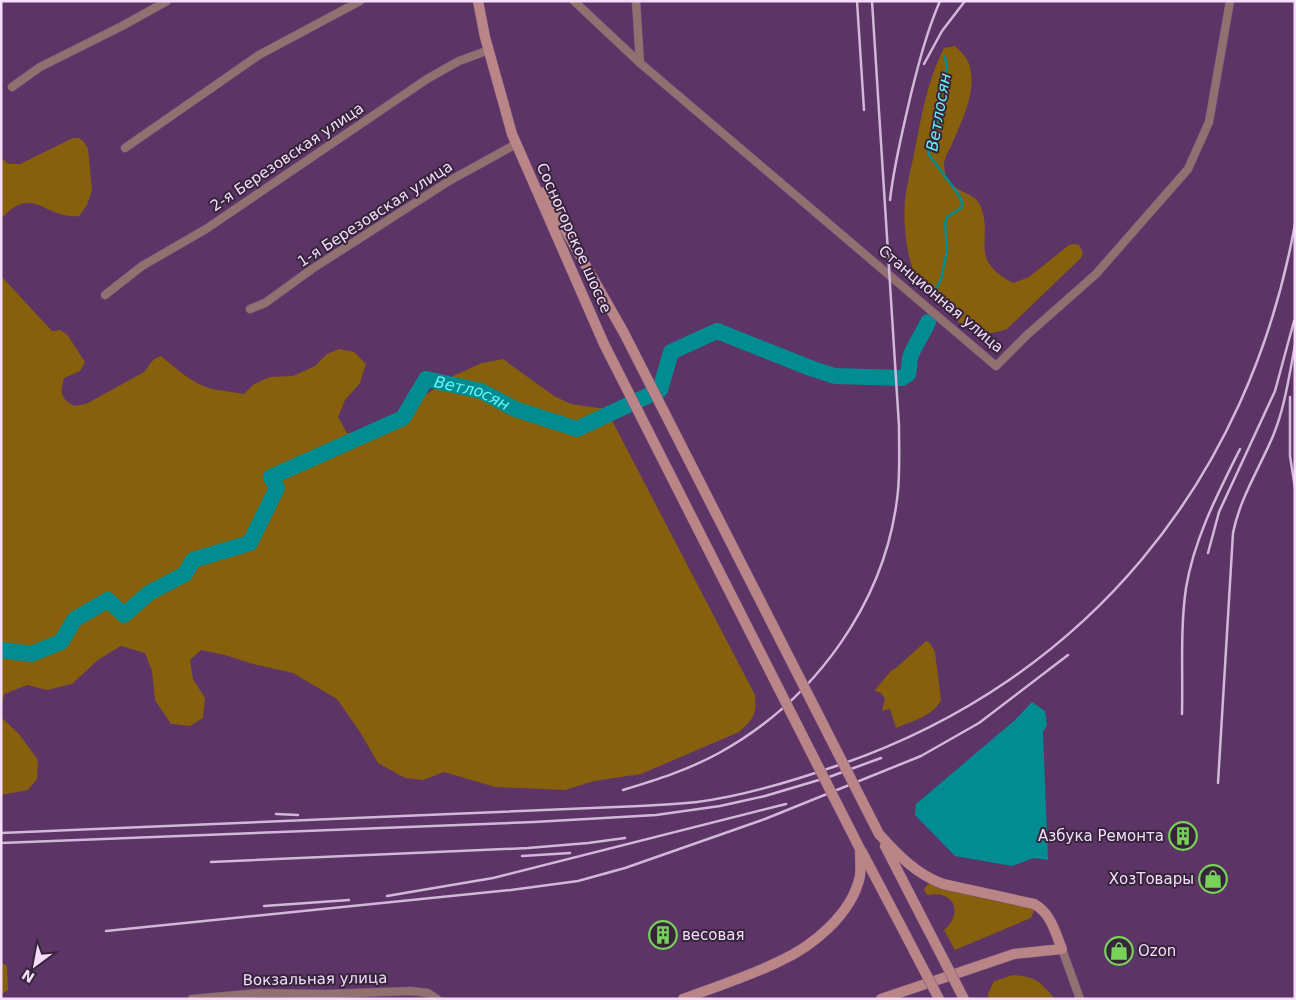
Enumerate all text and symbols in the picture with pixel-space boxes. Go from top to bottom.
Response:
water label: Ветлосян [922,72,955,153]
street label: 2-я Березовская улица [207,99,367,215]
street label: 1-я Березовская улица [294,157,456,271]
street label: Сосногорское шоссе [533,160,615,316]
street label: Станционная улица [875,241,1007,357]
water label: Ветлосян [432,372,513,415]
building icon: Азбука Ремонта [1168,821,1198,851]
place label: Азбука Ремонта [1038,827,1164,845]
shop icon: ХозТовары [1198,864,1228,894]
place label: ХозТовары [1109,870,1194,888]
building icon: весовая [648,920,678,950]
place label: весовая [682,926,745,944]
shop icon: Ozon [1104,936,1134,966]
north arrow [10,940,60,990]
place label: Ozon [1138,942,1176,960]
text: N [19,966,37,986]
street label: Вокзальная улица [243,969,387,989]

